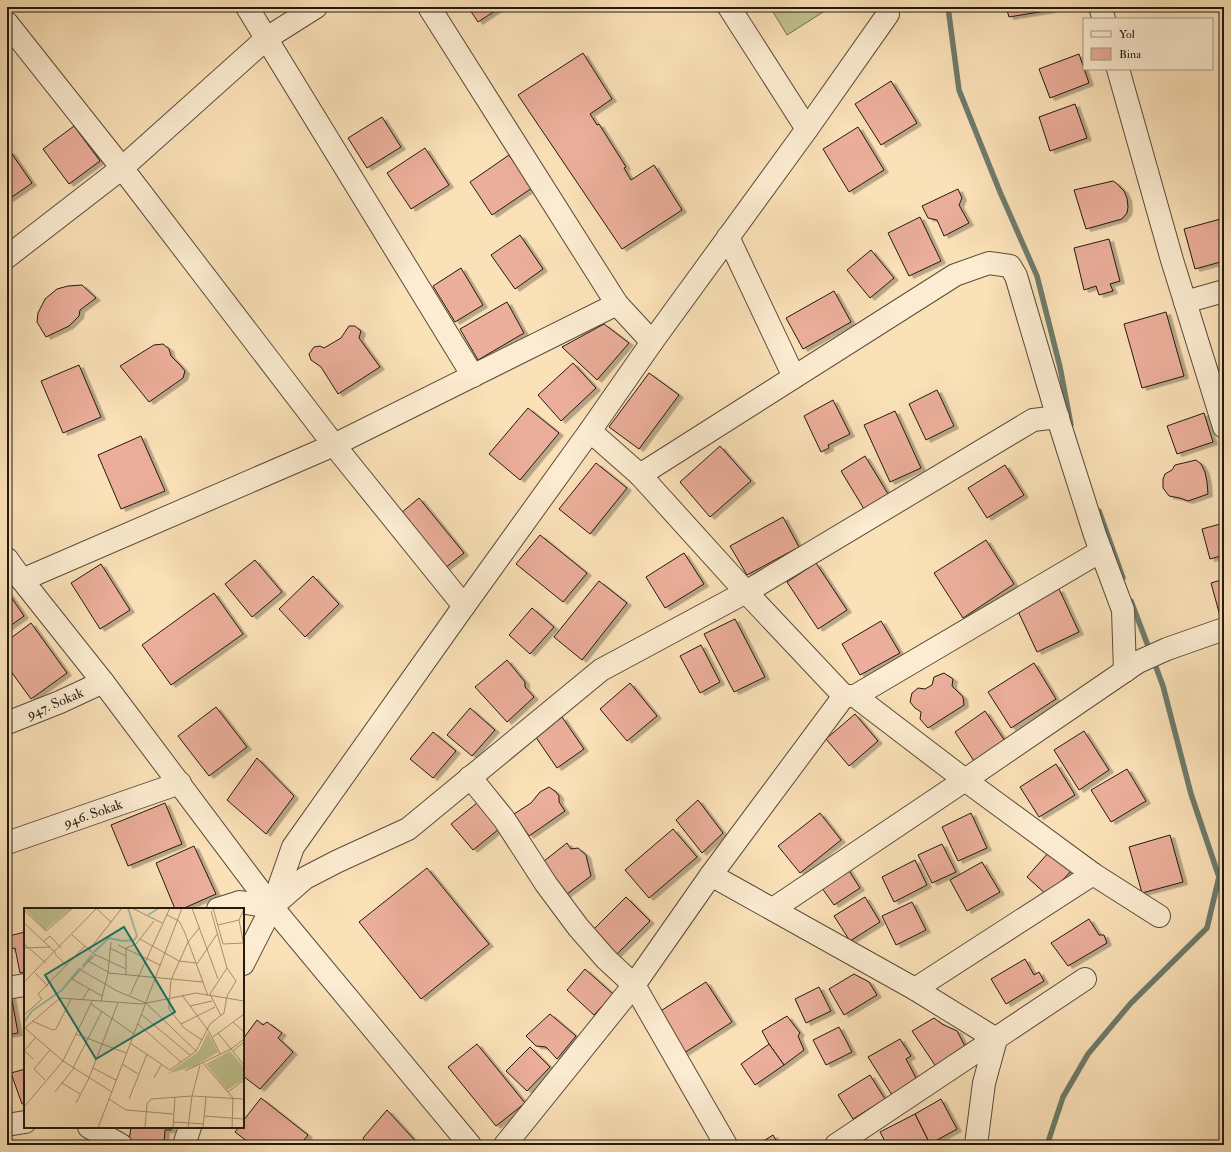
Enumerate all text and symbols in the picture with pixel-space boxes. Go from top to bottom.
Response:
legend [1083,18,1213,70]
text: Yol [1119,27,1135,42]
text: Bina [1119,47,1142,62]
street label: 947. Sokak [23,684,86,723]
street label: 946. Sokak [61,795,125,832]
inset map [24,908,244,1128]

